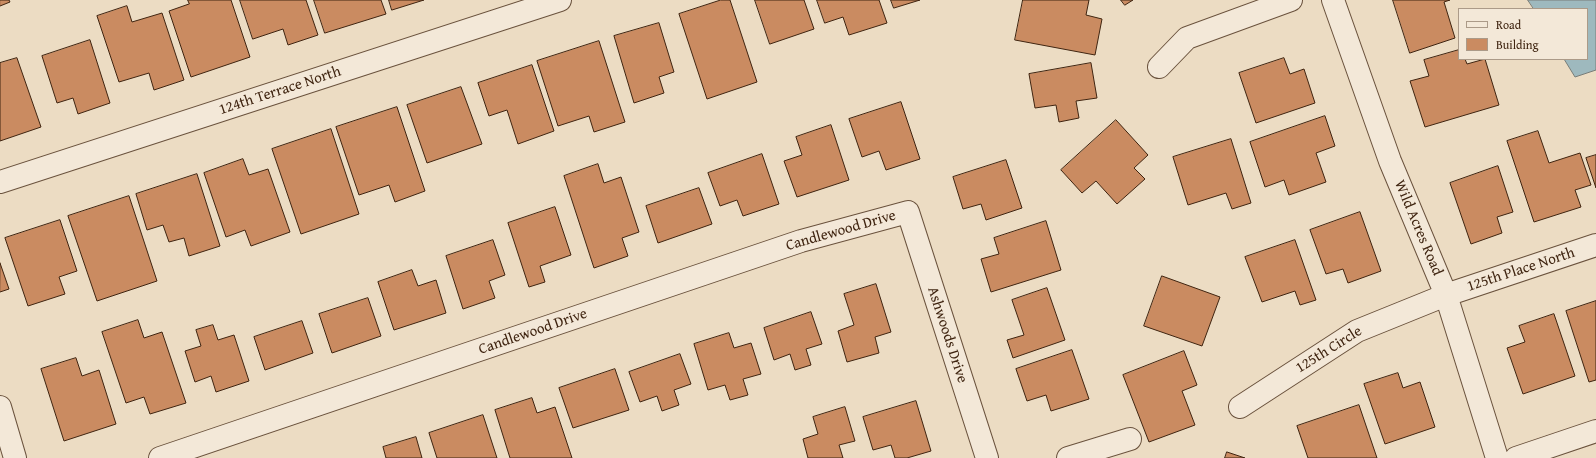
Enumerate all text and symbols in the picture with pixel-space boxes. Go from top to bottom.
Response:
legend [1458,8,1588,60]
text: Road [1496,16,1521,33]
text: Building [1496,36,1539,53]
street label: 124th Terrace North [217,63,343,119]
street label: Wild Acres Road [1390,178,1446,278]
street label: Candlewood Drive [784,207,898,255]
street label: 125th Place North [1465,244,1577,296]
street label: Ashwoods Drive [923,285,971,385]
street label: Candlewood Drive [476,305,590,359]
street label: 125th Circle [1293,323,1365,377]

